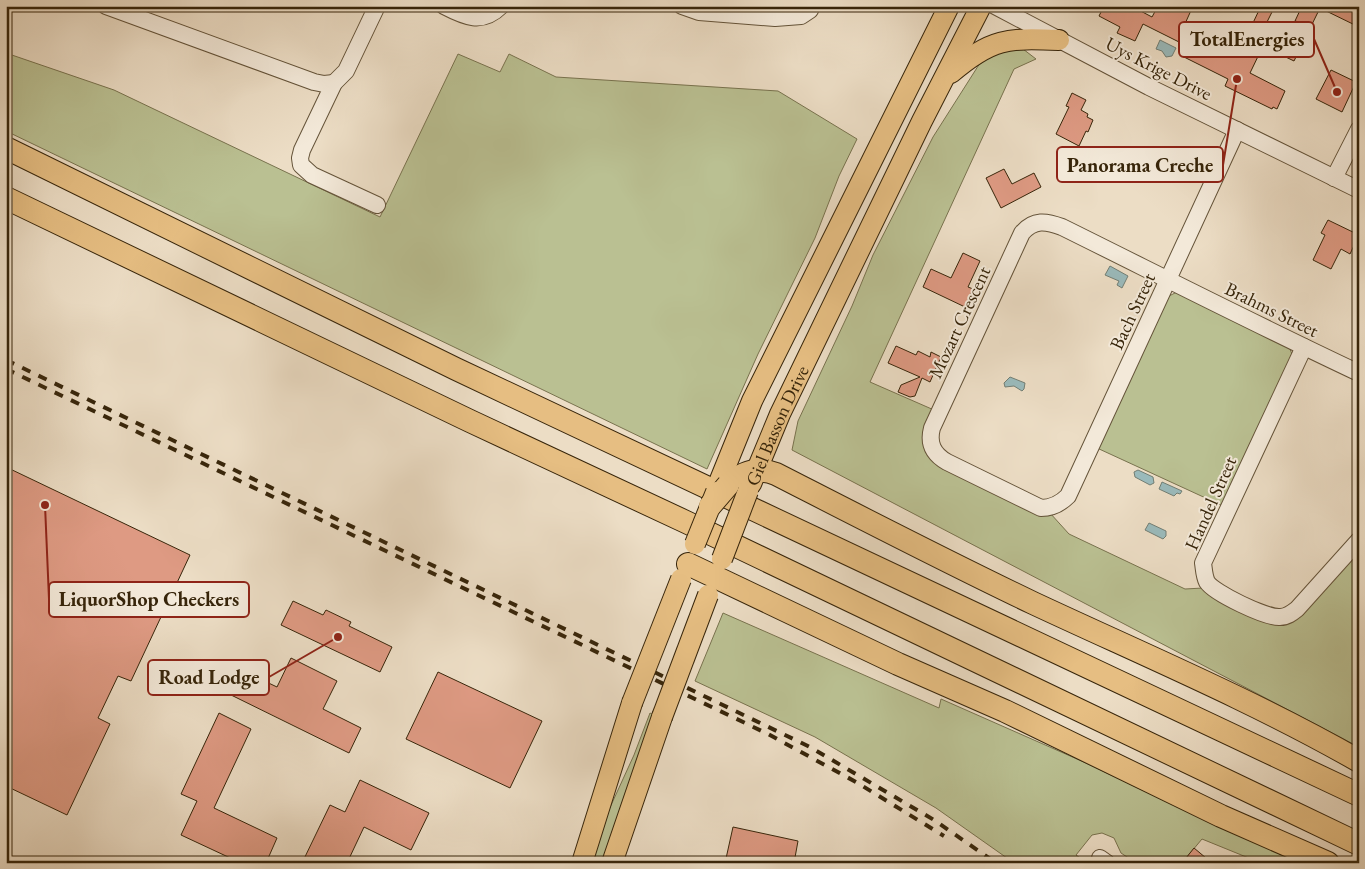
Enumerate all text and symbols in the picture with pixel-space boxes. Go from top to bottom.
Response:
callout: TotalEnergies [1179,22,1314,57]
text: TotalEnergies [1190,26,1304,52]
street label: Uys Krige Drive [1101,31,1216,106]
callout: Panorama Creche [1057,147,1223,182]
text: Panorama Creche [1067,152,1213,178]
street label: Mozart Crescent [923,262,996,382]
street label: Bach Street [1104,269,1161,354]
street label: Brahms Street [1221,276,1323,343]
street label: Giel Basson Drive [740,361,815,490]
street label: Handel Street [1179,452,1242,554]
callout: LiquorShop Checkers [49,582,249,617]
text: LiquorShop Checkers [59,586,239,612]
callout: Road Lodge [148,660,269,695]
text: Road Lodge [158,664,260,690]

